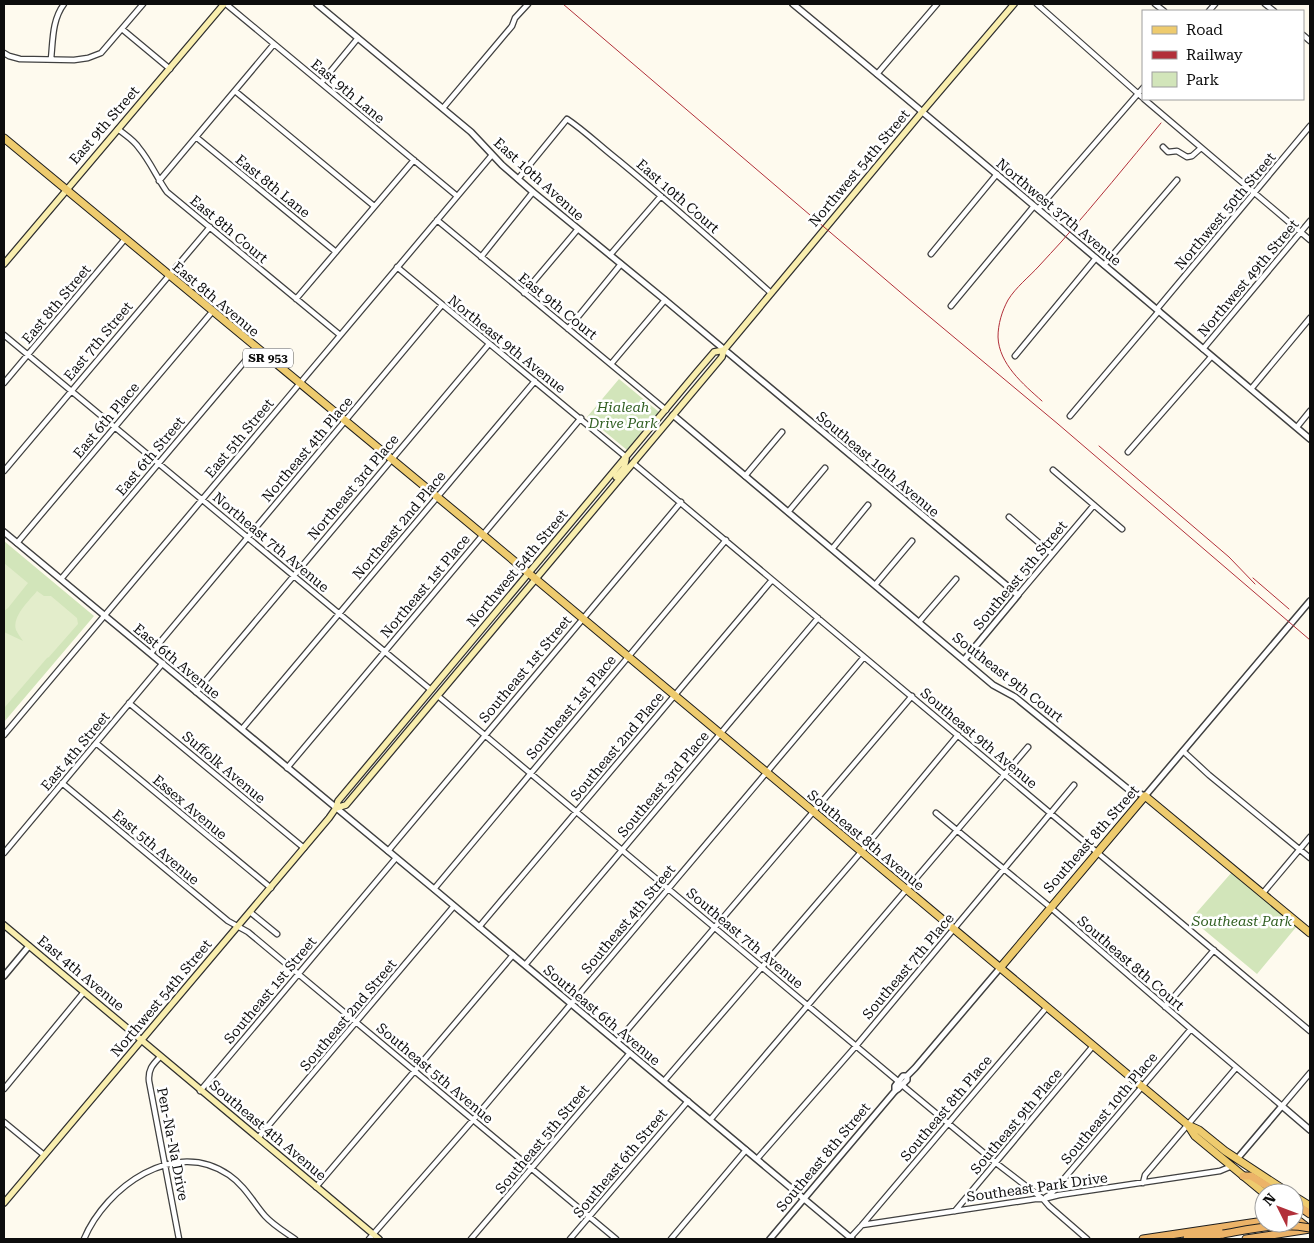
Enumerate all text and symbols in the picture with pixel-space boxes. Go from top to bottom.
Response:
legend [1142,10,1304,100]
text: Road [1186,21,1223,39]
text: Railway [1186,46,1243,64]
street label: East 9th Lane [308,56,388,127]
text: Park [1186,71,1220,89]
street label: East 9th Street [66,83,142,167]
street label: Northwest 54th Street [805,106,913,230]
street label: East 10th Avenue [491,134,588,224]
street label: Northwest 50th Street [1171,149,1279,273]
street label: East 8th Lane [233,151,314,221]
street label: Northwest 37th Avenue [993,155,1125,269]
street label: East 10th Court [633,156,723,236]
street label: East 8th Court [187,192,271,266]
street label: Northwest 49th Street [1194,216,1302,340]
street label: East 8th Avenue [170,258,263,340]
street label: East 8th Street [18,261,94,347]
street label: East 9th Court [516,269,600,343]
street label: Northeast 9th Avenue [445,292,569,396]
street label: East 7th Street [60,298,136,384]
road number: SR 953 [243,348,293,368]
street label: East 6th Place [70,379,143,461]
street label: Northeast 4th Place [258,393,356,505]
street label: East 5th Street [201,395,277,481]
park label: Hialeah Drive Park [588,399,658,431]
street label: Southeast 10th Avenue [814,408,943,520]
street label: East 6th Street [112,413,188,499]
street label: Northeast 3rd Place [304,431,402,543]
street label: Northeast 2nd Place [349,468,449,582]
street label: Northeast 7th Avenue [210,489,332,595]
street label: Northwest 54th Street [463,506,571,630]
street label: Southeast 5th Street [970,517,1070,633]
street label: Northeast 1st Place [377,531,473,641]
street label: Southeast 1st Street [476,612,574,726]
street label: East 6th Avenue [131,620,224,702]
street label: Southeast 9th Court [950,629,1066,725]
street label: Southeast 1st Place [523,652,619,762]
street label: Southeast 9th Avenue [918,685,1041,792]
street label: Southeast 2nd Place [567,688,667,804]
street label: East 4th Street [37,708,113,794]
street label: Suffolk Avenue [179,728,269,806]
street label: Southeast 3rd Place [614,728,712,840]
street label: Essex Avenue [150,771,230,843]
street label: Southeast 8th Street [1040,782,1142,896]
street label: Southeast 8th Avenue [805,787,928,894]
street label: East 5th Avenue [110,806,203,888]
street label: Southeast 4th Street [578,861,678,977]
street label: Southeast 7th Avenue [684,885,807,992]
street label: Southeast 7th Place [859,910,957,1022]
street label: Southeast 8th Court [1075,913,1187,1013]
park label: Southeast Park [1191,913,1293,929]
street label: East 4th Avenue [35,932,128,1014]
street label: Southeast 1st Street [221,933,319,1047]
street label: Northwest 54th Street [107,936,215,1060]
street label: Southeast 2nd Street [297,956,399,1074]
street label: Southeast 6th Avenue [541,962,664,1069]
street label: Southeast 5th Avenue [374,1020,497,1127]
street label: Southeast 10th Place [1058,1049,1161,1167]
street label: Southeast 8th Place [897,1052,995,1164]
street label: Southeast 9th Place [967,1065,1065,1177]
street label: Southeast 4th Avenue [207,1077,330,1184]
street label: Southeast 5th Street [492,1081,592,1197]
street label: Pen-Na-Na Drive [154,1086,192,1202]
street label: Southeast 8th Street [773,1099,873,1215]
street label: Southeast 6th Street [570,1105,670,1221]
street label: Southeast Park Drive [966,1169,1109,1205]
north arrow [1254,1183,1304,1233]
text: N [1260,1190,1279,1209]

